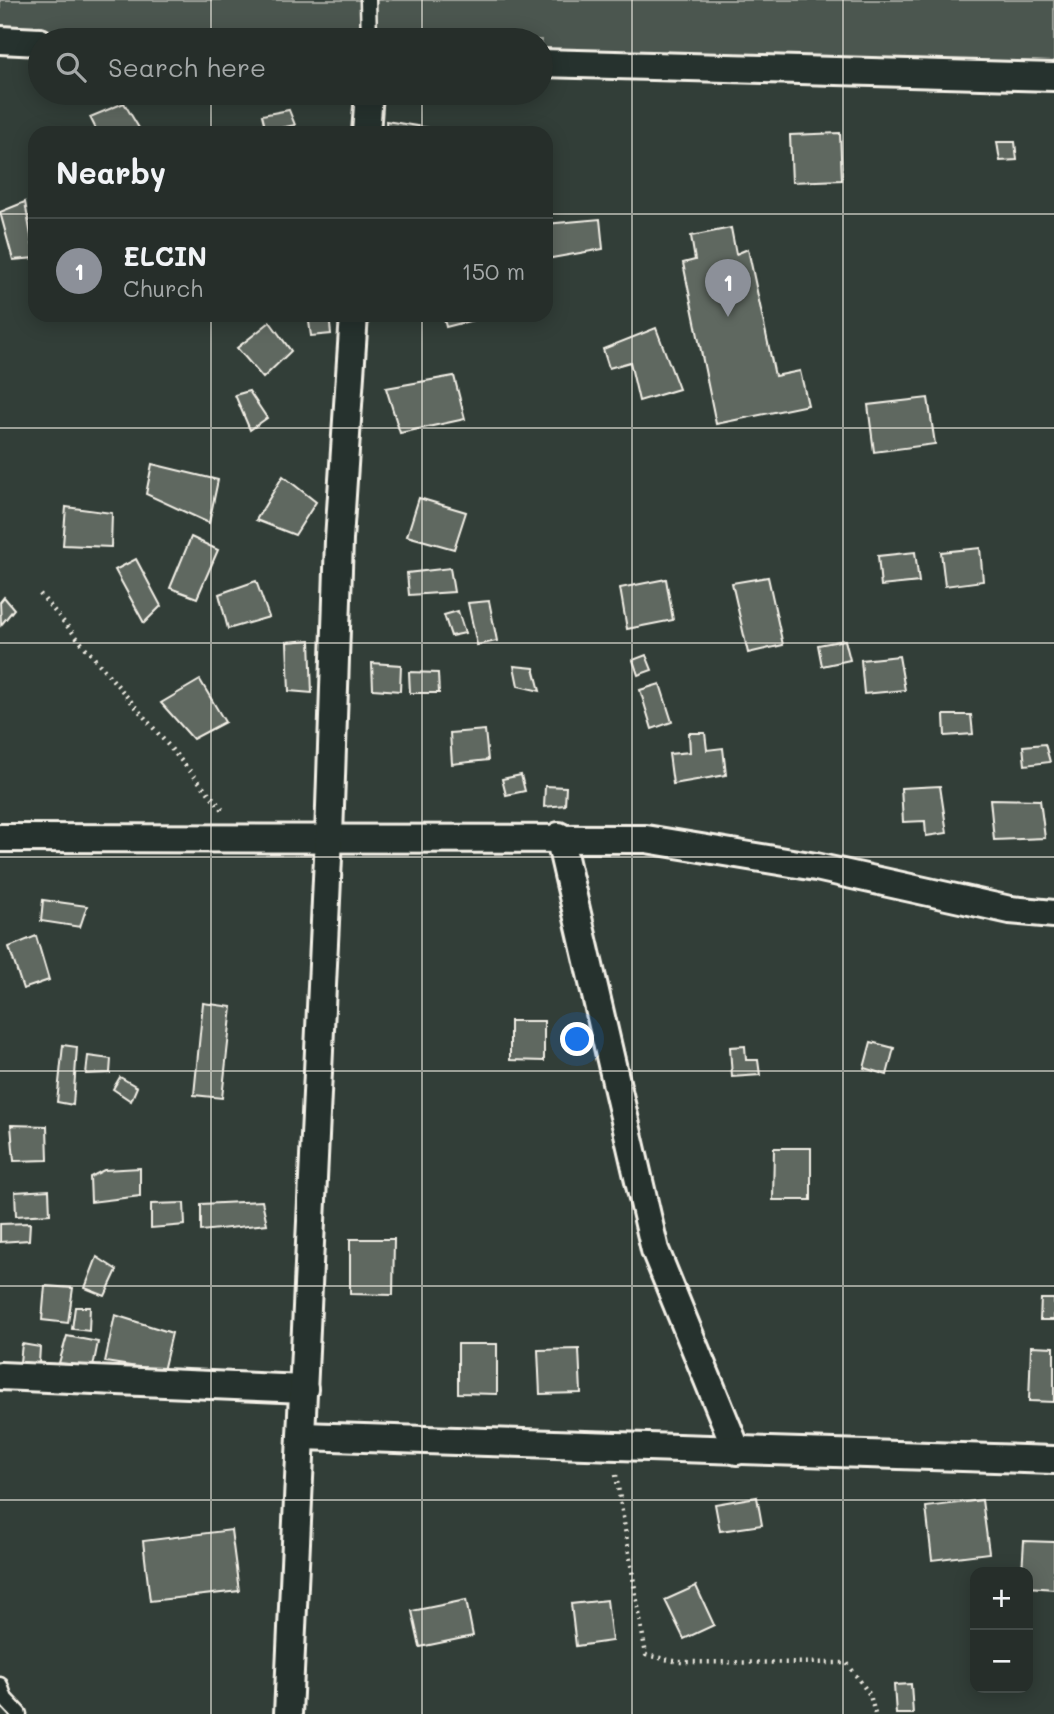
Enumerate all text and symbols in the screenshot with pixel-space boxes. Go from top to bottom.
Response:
search box [28,28,553,105]
icon: search [52,48,90,86]
text: Search here [108,50,266,84]
text: Nearby [56,152,166,192]
text: ELCIN [123,239,207,273]
text: 1 [74,256,84,286]
text: 150 m [461,256,525,286]
pin: 1 [705,259,751,317]
text: Church [123,273,203,303]
your location [560,1022,594,1056]
map controls [970,1567,1033,1693]
button: + [970,1567,1033,1630]
button: − [970,1630,1033,1693]

